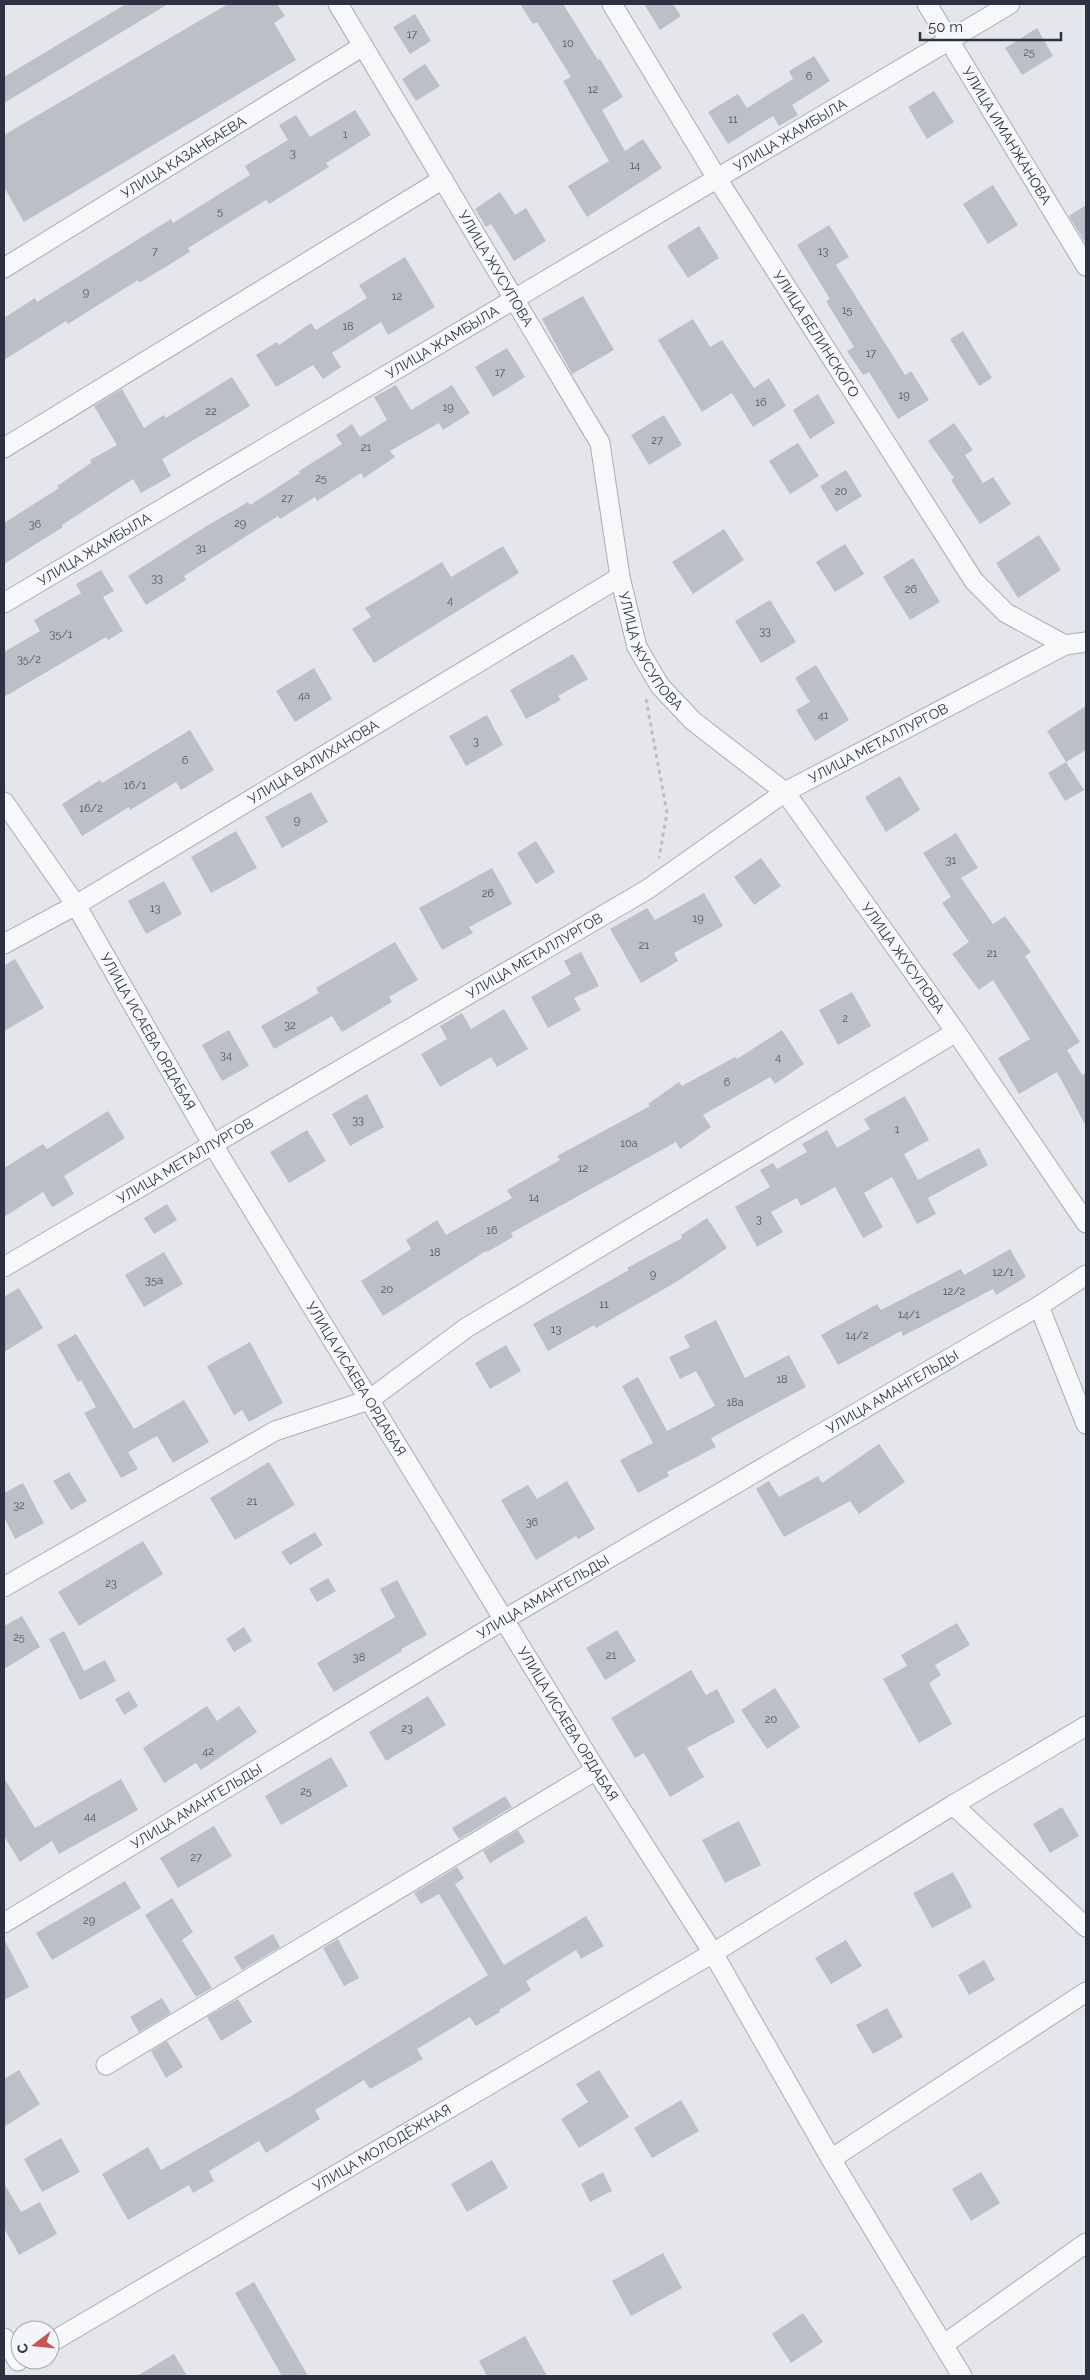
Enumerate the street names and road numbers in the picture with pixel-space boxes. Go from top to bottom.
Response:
street label: УЛИЦА ИМАНЖАНОВА [959,64,1055,208]
street label: УЛИЦА ЖАМБЫЛА [731,95,850,175]
street label: УЛИЦА КАЗАНБАЕВА [118,112,249,202]
street label: УЛИЦА ЖУСУПОВА [455,208,537,330]
street label: УЛИЦА БЕЛИНСКОГО [770,267,863,400]
street label: УЛИЦА ЖАМБЫЛА [383,302,502,382]
street label: УЛИЦА ЖАМБЫЛА [35,509,154,589]
street label: УЛИЦА ЖУСУПОВА [616,590,687,714]
street label: УЛИЦА МЕТАЛЛУРГОВ [806,700,951,786]
street label: УЛИЦА ВАЛИХАНОВА [245,716,382,807]
street label: УЛИЦА ЖУСУПОВА [858,899,948,1017]
street label: УЛИЦА МЕТАЛЛУРГОВ [463,910,605,1002]
street label: УЛИЦА ИСАЕВА ОРДАБАЯ [97,950,199,1112]
street label: УЛИЦА МЕТАЛЛУРГОВ [114,1115,256,1207]
street label: УЛИЦА ИСАЕВА ОРДАБАЯ [303,1299,409,1459]
street label: УЛИЦА АМАНГЕЛЬДЫ [823,1347,961,1437]
street label: УЛИЦА АМАНГЕЛЬДЫ [474,1552,612,1642]
street label: УЛИЦА ИСАЕВА ОРДАБАЯ [514,1644,622,1804]
street label: УЛИЦА АМАНГЕЛЬДЫ [128,1760,265,1852]
street label: УЛИЦА МОЛОДЁЖНАЯ [310,2101,454,2195]

